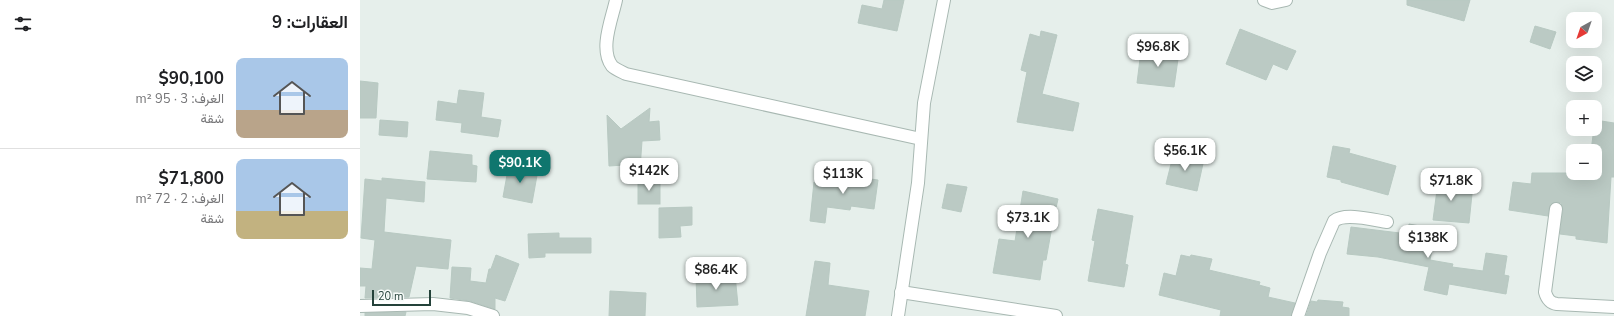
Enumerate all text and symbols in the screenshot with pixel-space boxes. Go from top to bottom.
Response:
text: العقارات: 9 [272,11,348,34]
north arrow [1566,12,1602,48]
map controls [1566,12,1602,180]
icon: filters [12,13,34,35]
pin: $96.8K [1125,34,1191,68]
text: $96.8K [1136,38,1180,56]
button: layers [1566,56,1602,92]
text: $90,100 [159,67,224,90]
icon: home [268,74,316,122]
text: الغرف: 3 · 95 m² [136,90,224,108]
button: + [1566,100,1602,136]
text: شقة [201,110,224,128]
pin: $56.1K [1152,138,1218,172]
text: $56.1K [1163,142,1207,160]
button: − [1566,144,1602,180]
pin: $90.1K [487,150,553,184]
text: $90.1K [498,154,542,172]
pin: $142K [621,158,677,192]
pin: $113K [815,161,871,195]
text: $142K [629,162,669,180]
text: $113K [823,165,863,183]
text: $71,800 [159,167,224,190]
pin: $71.8K [1418,168,1484,202]
text: $71.8K [1429,172,1473,190]
icon: home [268,175,316,223]
text: الغرف: 2 · 72 m² [136,190,224,208]
pin: $73.1K [995,205,1061,239]
text: $73.1K [1006,209,1050,227]
text: شقة [201,210,224,228]
pin: $138K [1400,225,1456,259]
text: $138K [1408,229,1448,247]
pin: $86.4K [683,257,749,291]
text: $86.4K [694,261,738,279]
scale bar [372,288,431,307]
text: 20 m [378,289,403,304]

